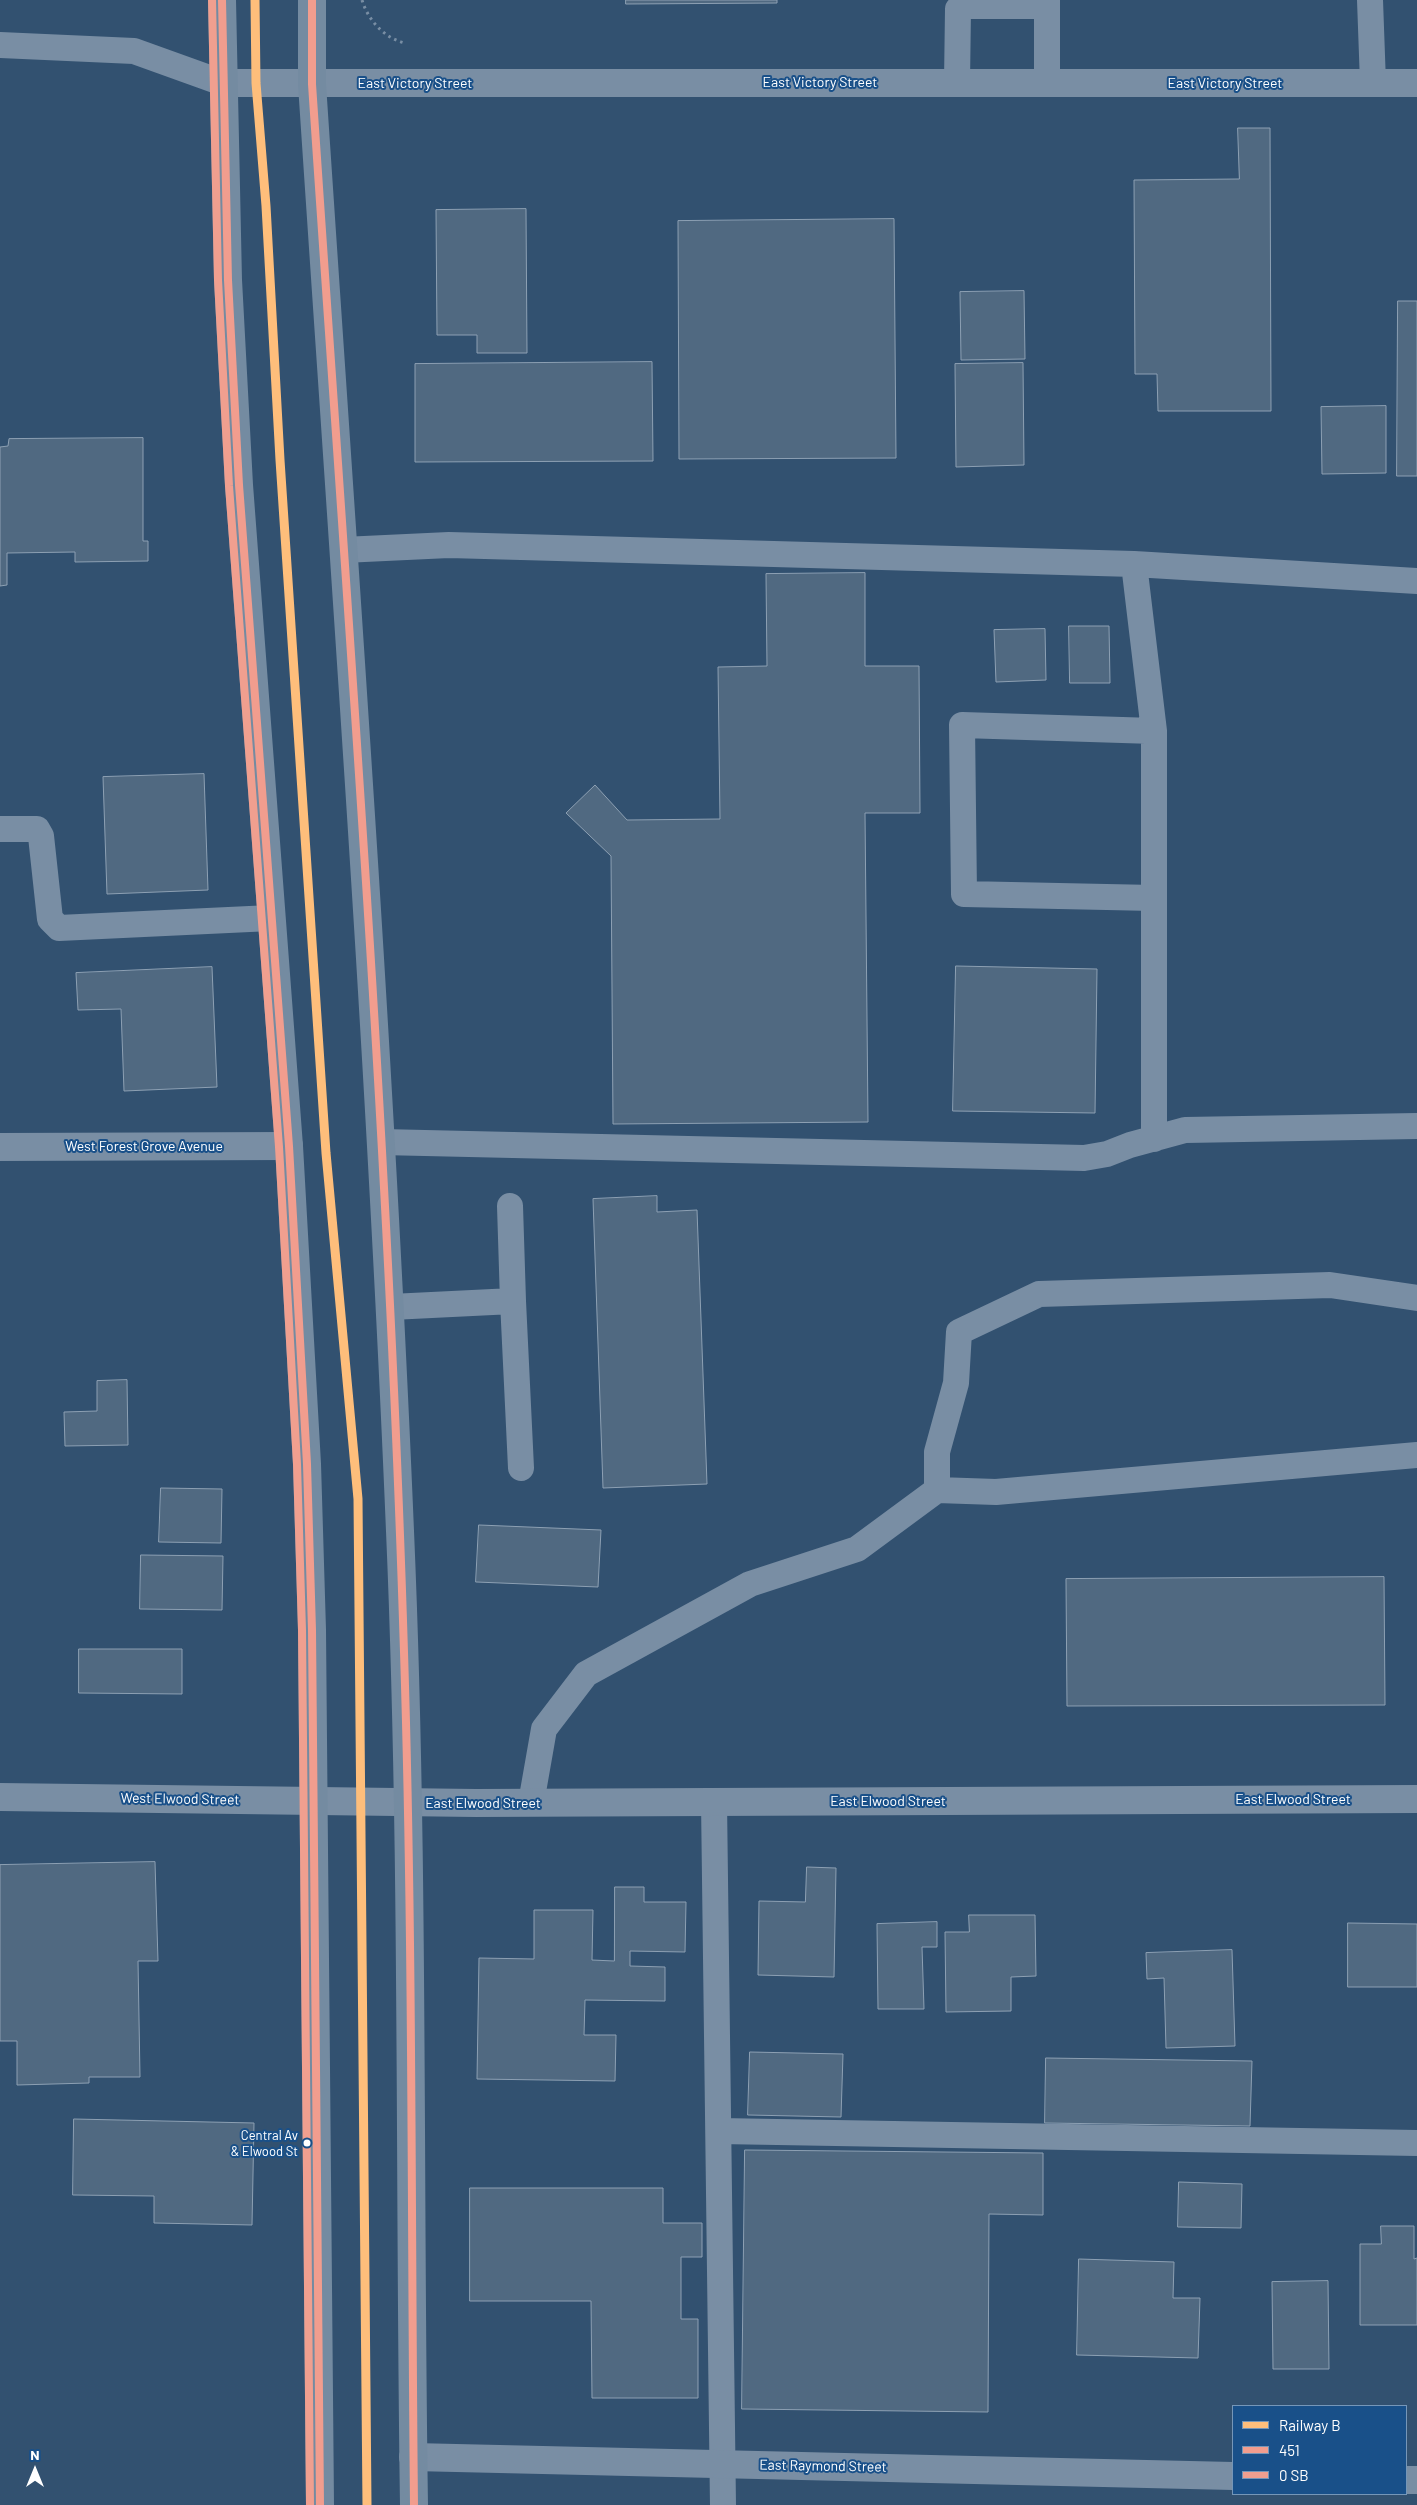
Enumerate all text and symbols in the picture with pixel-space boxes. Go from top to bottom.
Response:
street label: East Victory Street [763,74,877,90]
street label: East Victory Street [358,75,472,91]
street label: East Victory Street [1168,75,1282,91]
street label: West Forest Grove Avenue [65,1138,223,1154]
street label: West Elwood Street [120,1790,240,1808]
street label: East Elwood Street [1235,1791,1351,1807]
street label: East Elwood Street [830,1793,946,1809]
street label: East Elwood Street [425,1795,541,1811]
place label: Central Av & Elwood St [231,2128,298,2159]
marker: Central Av & Elwood St [302,2138,312,2148]
legend [1232,2405,1407,2495]
text: Railway B [1279,2416,1341,2434]
text: 451 [1279,2441,1300,2459]
north arrow [10,2445,60,2495]
text: N [30,2446,40,2463]
street label: East Raymond Street [759,2456,887,2476]
text: 0 SB [1279,2466,1309,2484]

